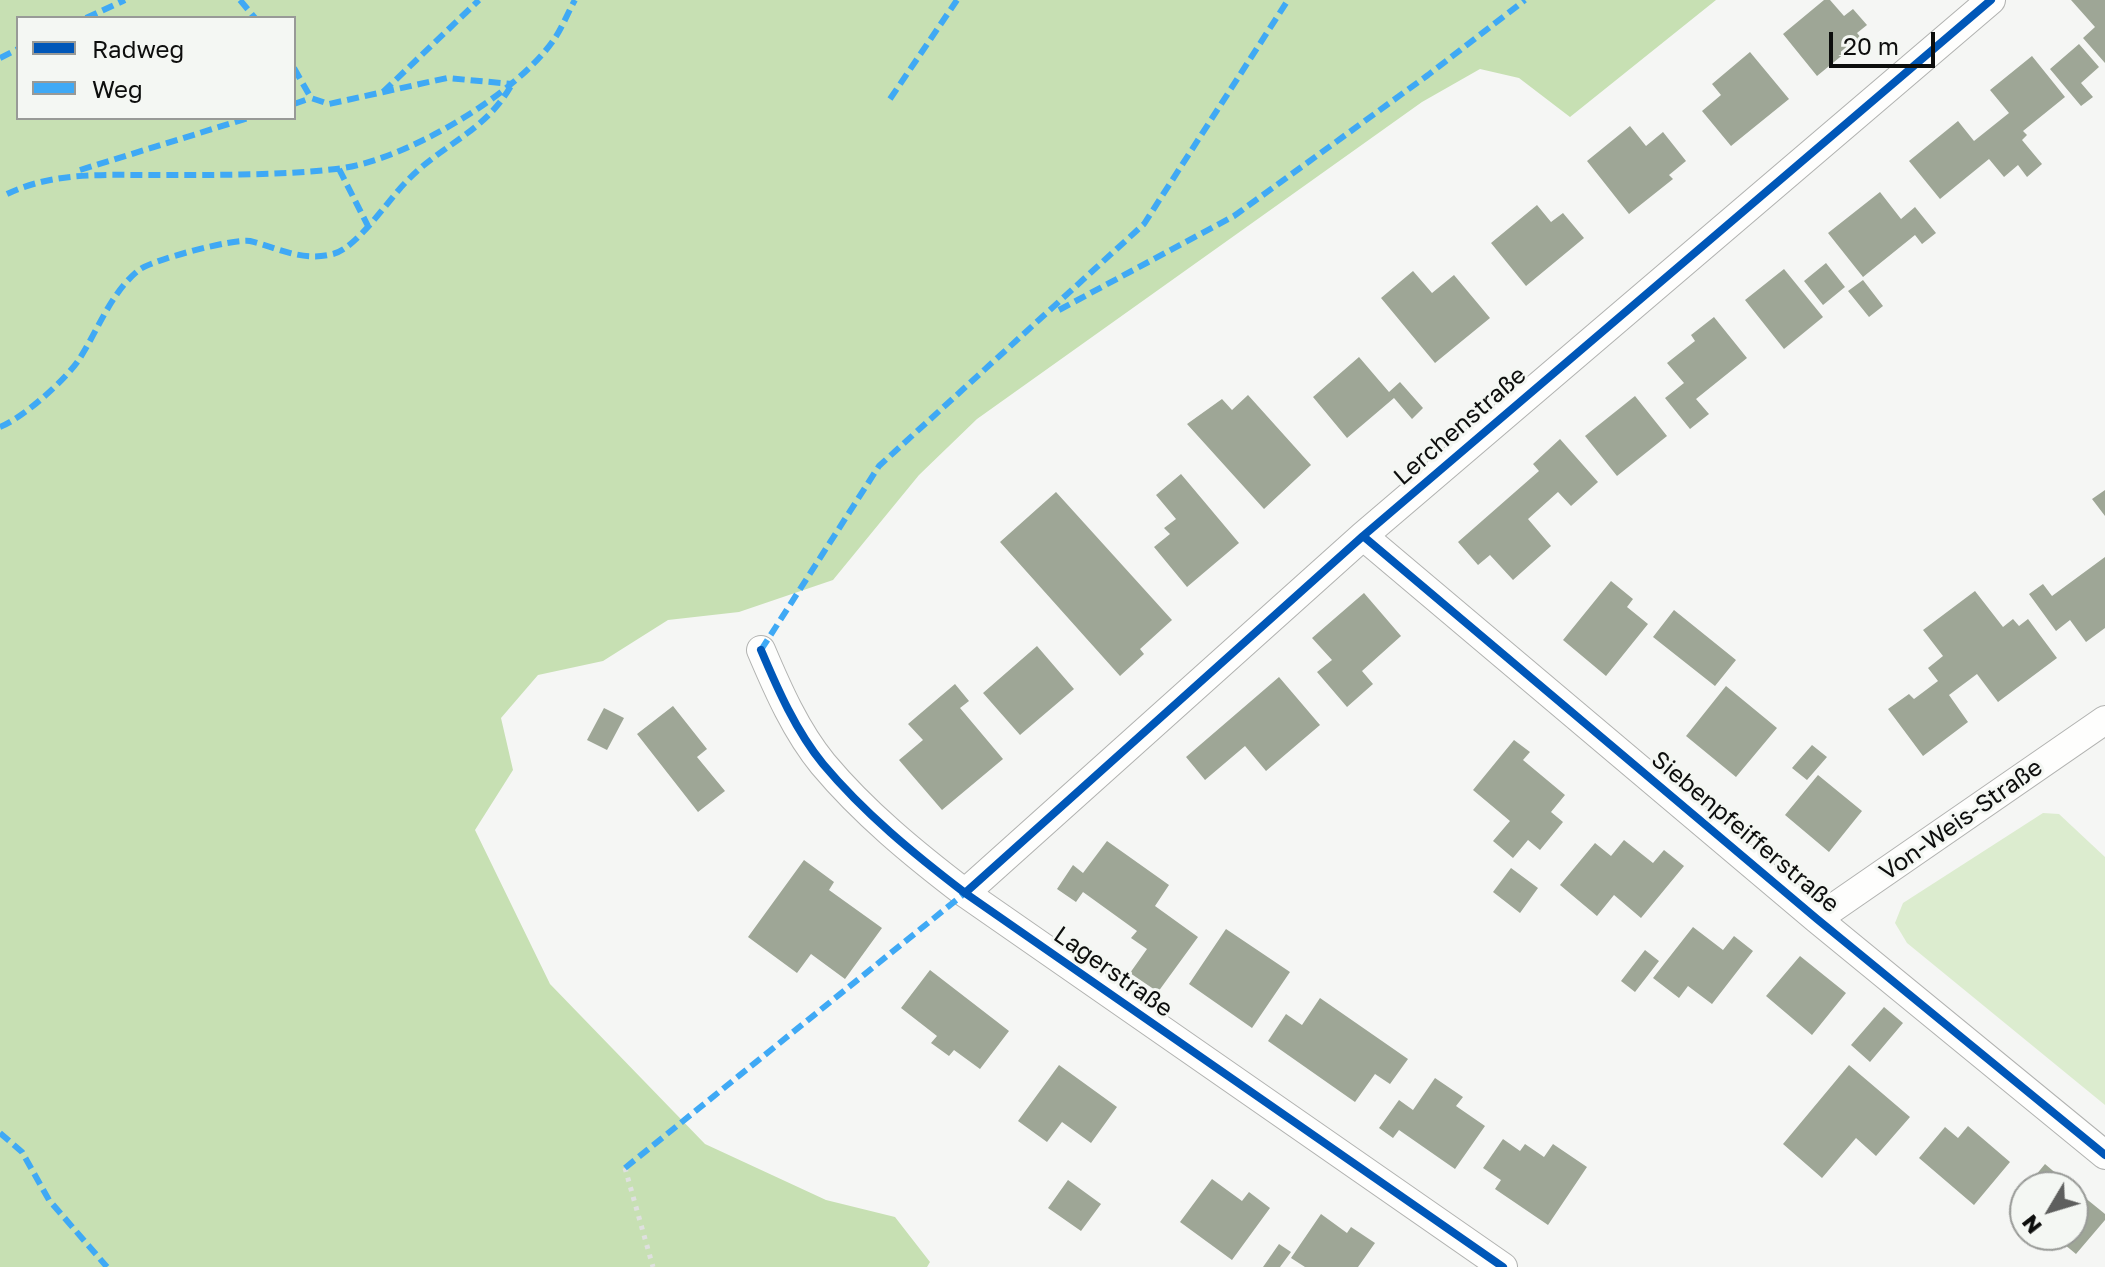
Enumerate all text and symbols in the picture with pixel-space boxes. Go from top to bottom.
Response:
legend [16,16,296,120]
scale bar [1833,16,1939,66]
text: 20 m [1843,31,1899,60]
text: Radweg [92,34,184,63]
text: Weg [92,74,143,103]
street label: Lerchenstraße [1388,361,1532,491]
street label: Siebenpfeifferstraße [1645,745,1845,919]
street label: Von-Weis-Straße [1874,753,2048,887]
street label: Lagerstraße [1048,921,1178,1023]
north arrow [2009,1171,2089,1251]
text: N [2015,1210,2047,1240]

